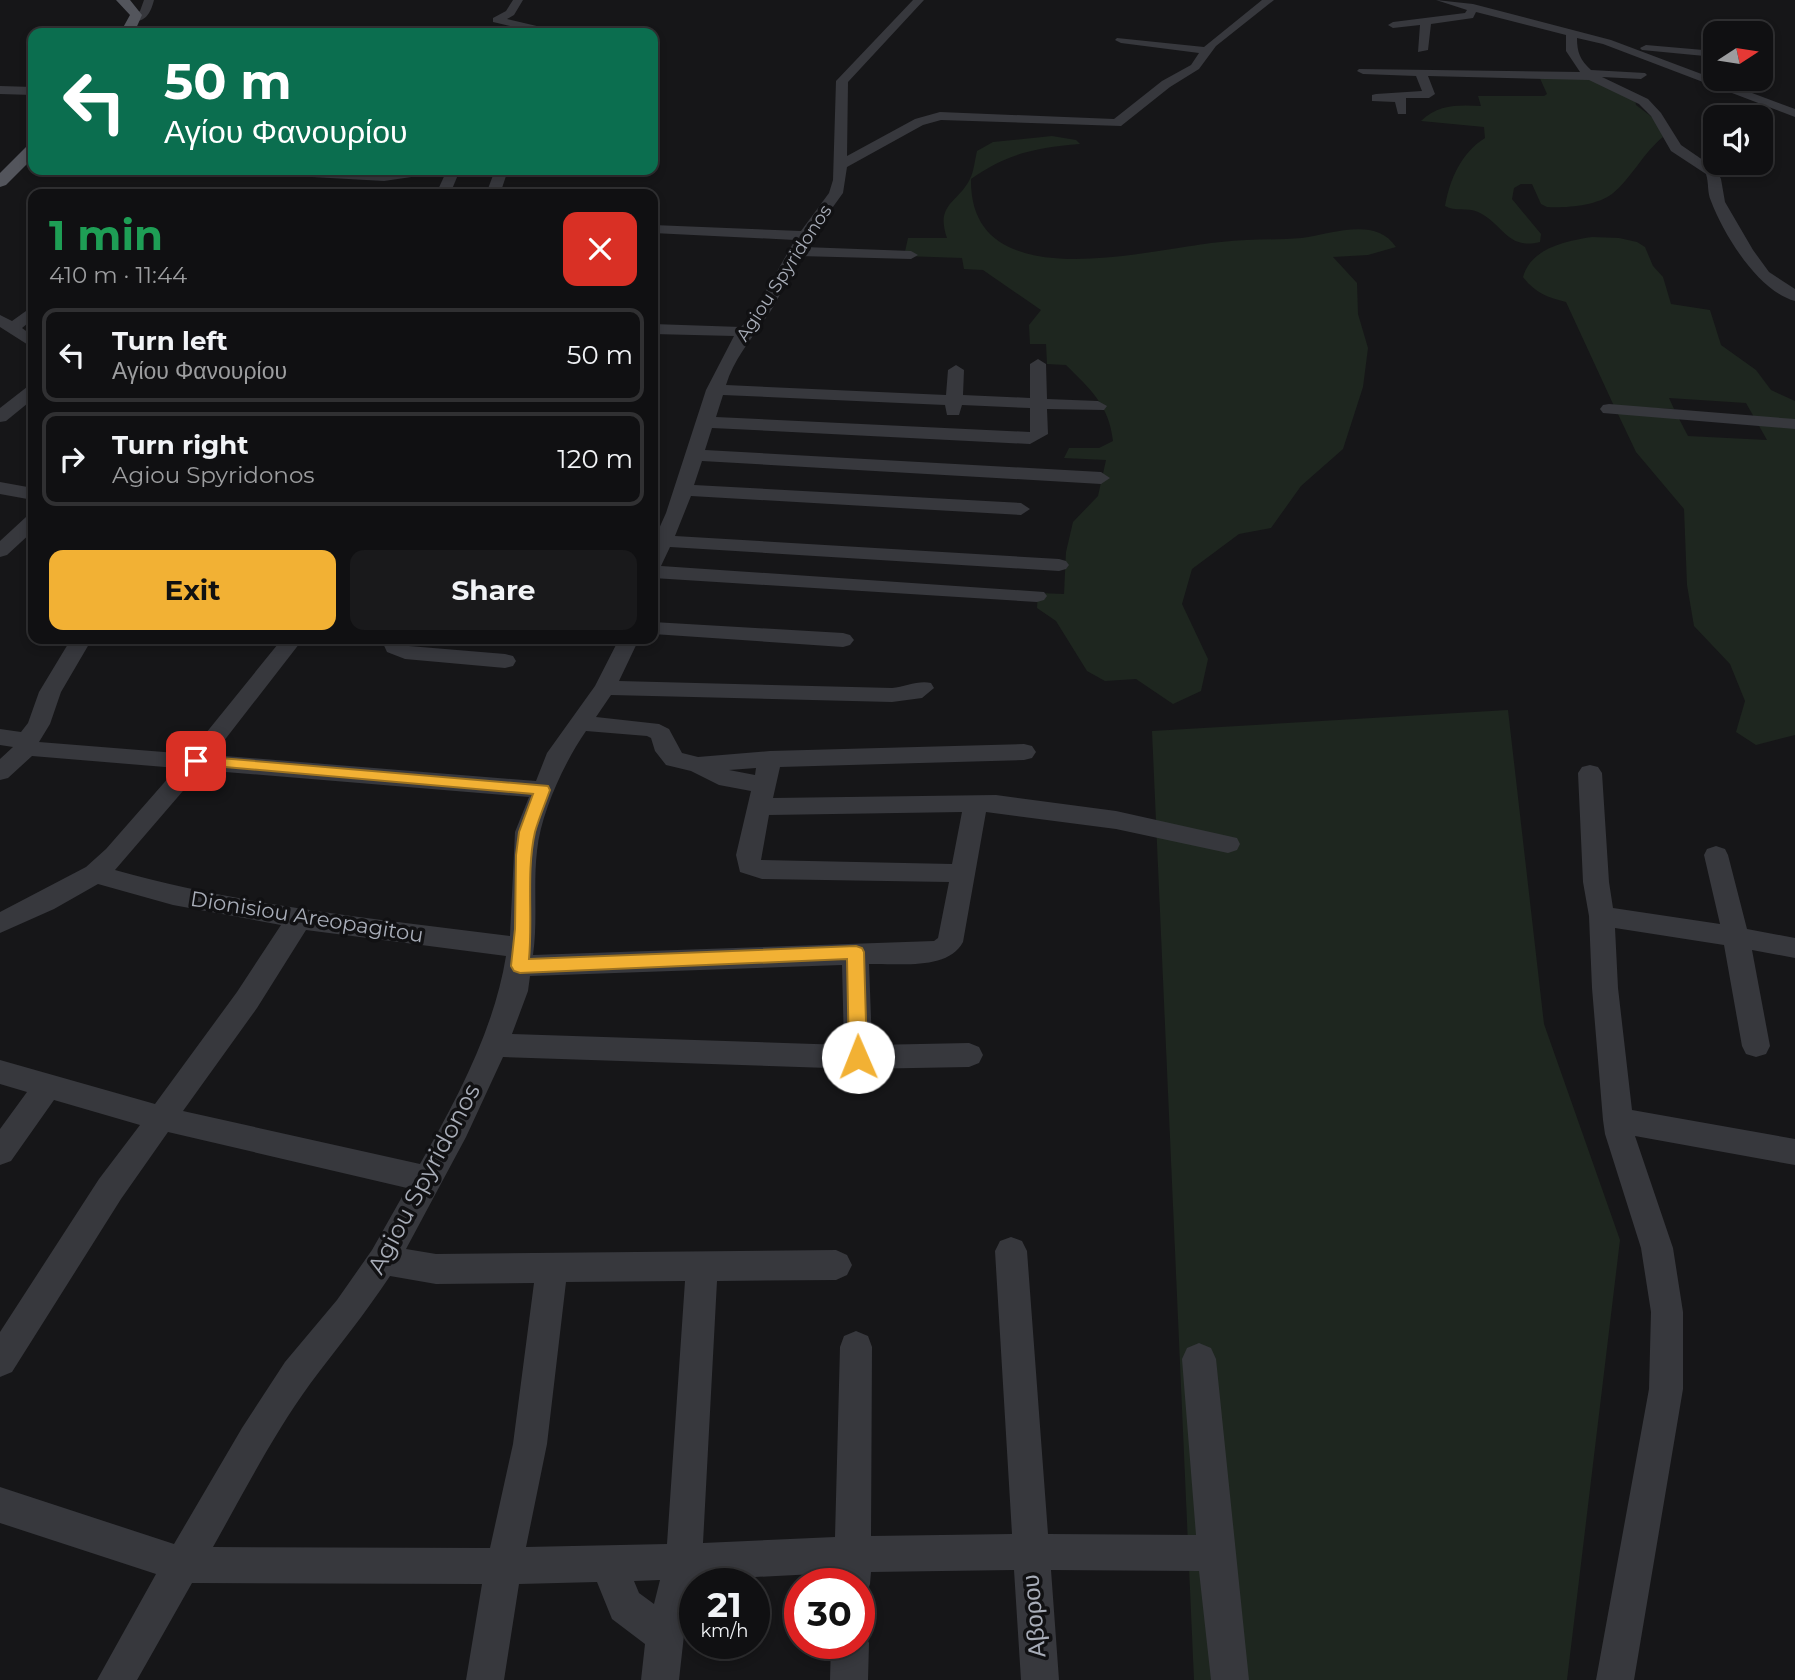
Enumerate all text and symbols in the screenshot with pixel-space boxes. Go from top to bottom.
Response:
north arrow [1703,21,1773,91]
map controls [1703,21,1773,175]
text: 50 m [164,52,292,111]
icon: left [49,56,140,147]
button: sound [1703,105,1773,175]
text: Αγίου Φανουρίου [164,112,408,151]
street label: Agiou Spyridonos [732,200,837,345]
text: 1 min [49,209,163,261]
button: close [563,212,637,286]
text: 410 m · 11:44 [49,261,187,289]
text: Turn left [112,325,228,357]
icon: left [53,336,91,374]
text: 50 m [567,339,633,371]
text: Αγίου Φανουρίου [112,357,287,385]
text: Turn right [112,429,248,461]
icon: right [53,440,91,478]
text: 120 m [557,443,633,475]
text: Agiou Spyridonos [112,461,315,489]
button: Exit [49,550,336,630]
button: Share [350,550,637,630]
pin [166,731,226,791]
icon: arrive [177,742,215,780]
street label: Dionisiou Areopagitou [189,886,425,947]
position arrow [821,1020,895,1094]
street label: Agiou Spyridonos [361,1079,486,1279]
speed limit sign: 30 [784,1568,875,1659]
street label: Αβορου [1015,1573,1052,1659]
text: 21 [707,1583,742,1626]
text: km/h [700,1620,749,1642]

